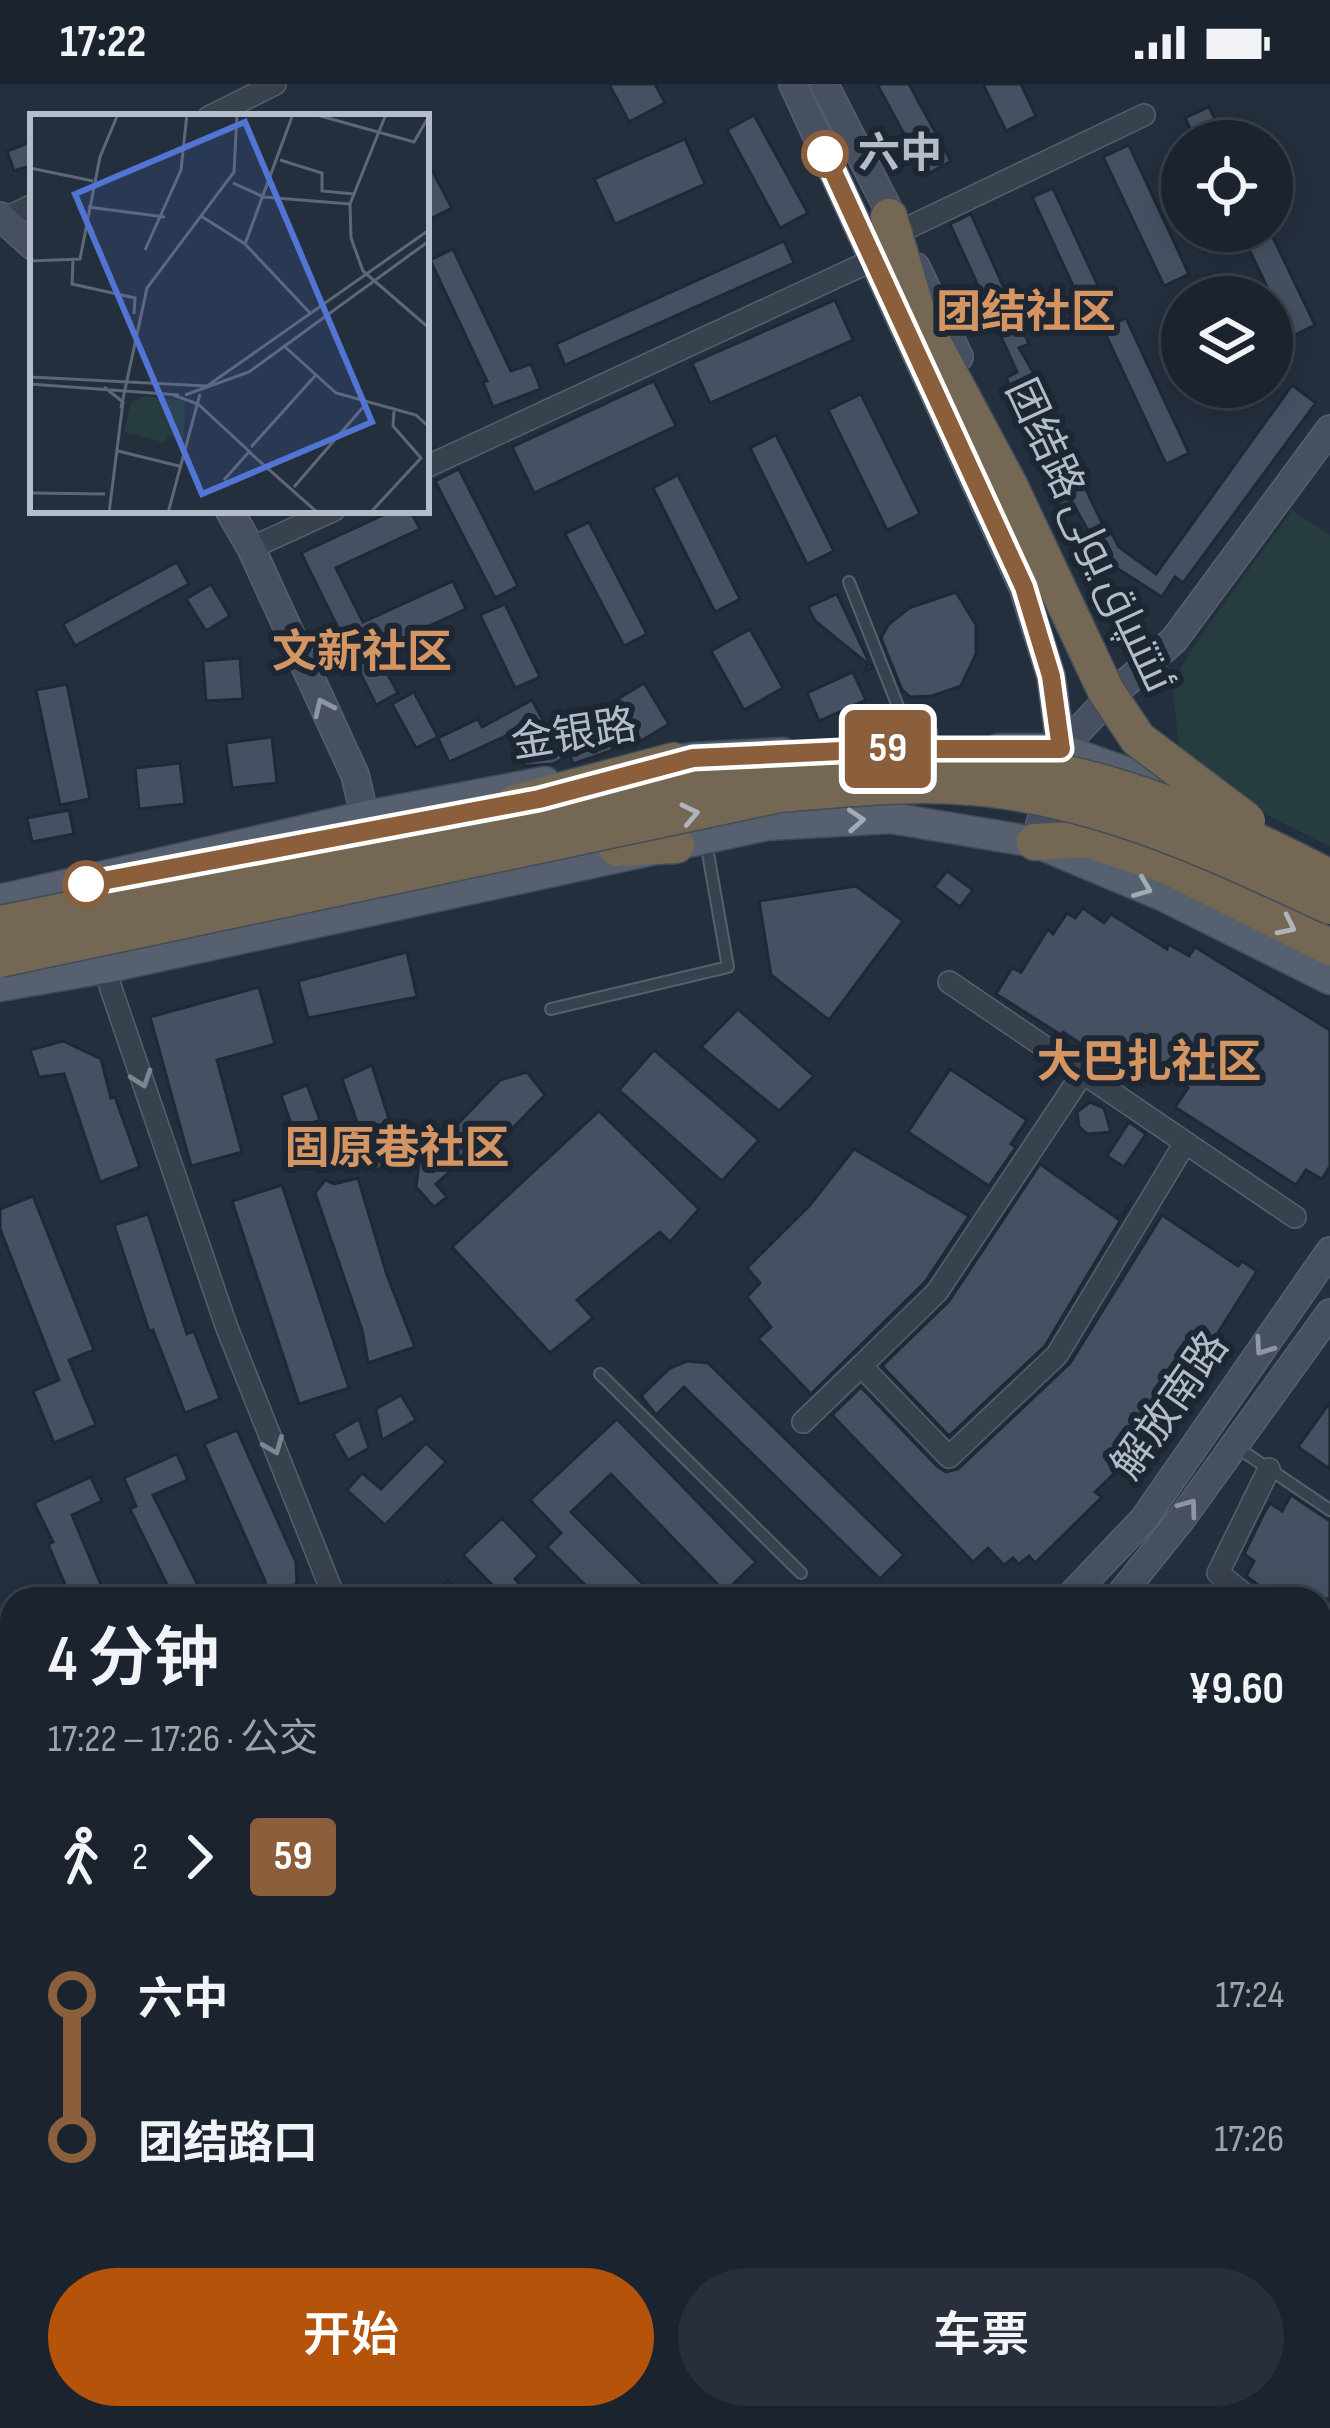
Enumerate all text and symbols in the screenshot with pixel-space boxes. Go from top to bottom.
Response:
text: 17:22 [60,15,146,70]
inset map [30,114,429,513]
map controls [1161,120,1293,408]
button: locate [1161,120,1293,252]
place label: 六中 [858,129,942,180]
marker: 六中 [803,132,847,176]
button: layers [1161,276,1293,408]
district label: 团结社区 [936,286,1116,341]
street label: 团结路 ئىتتىپاق يولى [994,371,1184,701]
district label: 文新社区 [272,626,452,681]
one-way arrow [314,698,338,719]
street label: 金银路 [508,700,640,770]
line badge: 59 [834,710,942,788]
text: 59 [869,723,907,774]
one-way arrow [679,802,699,827]
one-way arrow [847,807,866,833]
unlabelled marker [64,862,108,906]
one-way arrow [1132,873,1153,898]
one-way arrow [1274,911,1296,934]
district label: 大巴扎社区 [1036,1036,1262,1091]
one-way arrow [128,1067,152,1088]
district label: 固原巷社区 [284,1122,510,1177]
street label: 解放南路 [1102,1323,1240,1489]
one-way arrow [1255,1334,1277,1356]
one-way arrow [259,1434,284,1455]
one-way arrow [1175,1499,1197,1520]
text: 4 分钟 [48,1621,220,1700]
text: ¥9.60 [1188,1662,1284,1717]
text: 17:22 – 17:26 · 公交 [48,1716,318,1763]
icon: walk [48,1824,114,1890]
icon: forward [166,1824,232,1890]
text: 59 [274,1831,312,1882]
text: 2 [132,1834,148,1881]
text: 17:24 [1216,1972,1284,2019]
text: 六中 [138,1973,228,2028]
text: 17:26 [1215,2116,1284,2163]
text: 团结路口 [138,2117,318,2172]
button: 开始 [48,2268,654,2406]
button: 车票 [678,2268,1284,2406]

